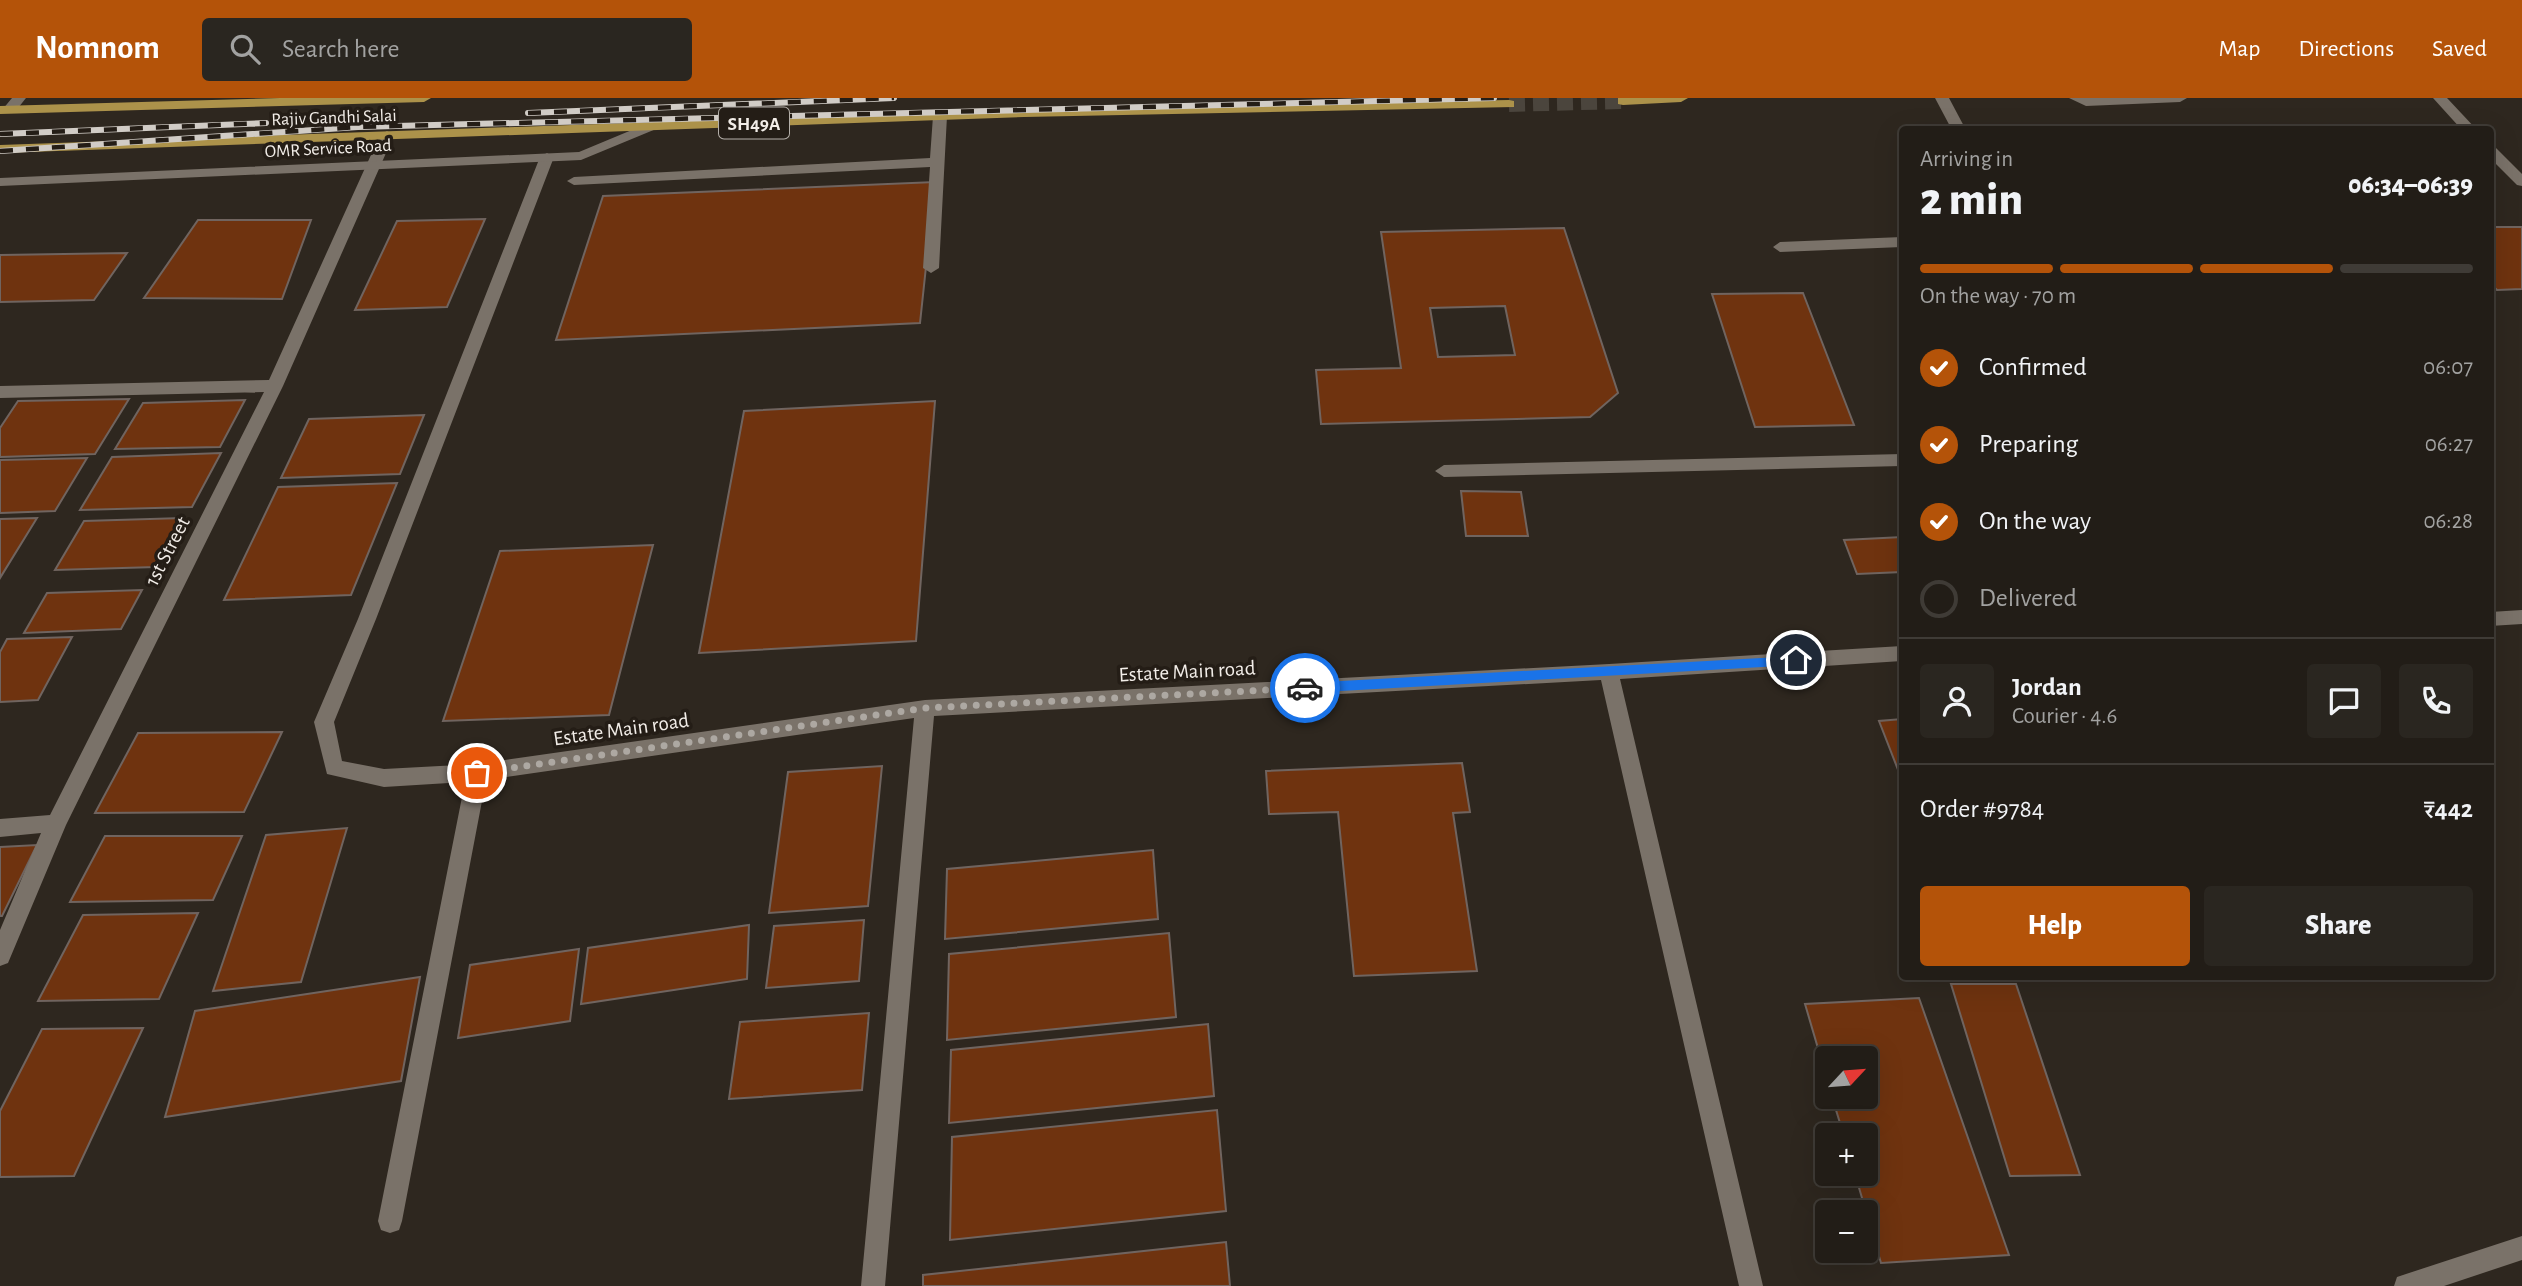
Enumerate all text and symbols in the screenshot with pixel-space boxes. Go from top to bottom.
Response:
search box [202,18,692,81]
icon: search [226,30,264,68]
text: Nomnom [35,32,160,65]
text: Search here [282,36,400,62]
text: Map [2218,37,2260,61]
text: Directions [2298,37,2394,61]
text: Saved [2432,37,2487,61]
street label: Rajiv Gandhi Salai [271,107,397,129]
road number: SH49A [719,108,789,139]
street label: OMR Service Road [264,137,392,161]
text: Arriving in [1920,148,2013,171]
text: 06:34–06:39 [2348,172,2473,198]
text: 2 min [1920,177,2023,223]
text: On the way · 70 m [1920,285,2076,308]
icon: check [1920,349,1958,387]
text: Confirmed [1979,354,2087,380]
text: 06:07 [2423,356,2473,379]
icon: check [1920,426,1958,464]
text: Preparing [1979,431,2078,457]
text: 06:27 [2425,433,2473,456]
icon: check [1920,503,1958,541]
text: On the way [1979,508,2091,534]
text: 06:28 [2423,510,2473,533]
street label: 1st Street [141,513,194,589]
text: Delivered [1979,585,2077,611]
pin [1766,630,1826,690]
icon: home [1777,641,1815,679]
courier [1270,653,1340,723]
street label: Estate Main road [1118,657,1256,686]
button: person [1920,664,1994,738]
button: chat [2307,664,2381,738]
button: phone [2399,664,2473,738]
icon: car [1286,669,1324,707]
text: Jordan [2012,674,2082,700]
text: Courier · 4.6 [2012,705,2117,728]
street label: Estate Main road [552,710,690,749]
pin [447,743,507,803]
icon: bag [458,754,496,792]
text: Order #9784 [1920,796,2044,822]
text: ₹442 [2424,796,2473,822]
button: Help [1920,886,2190,966]
button: Share [2204,886,2473,966]
north arrow [1815,1046,1878,1110]
map controls [1815,1046,1878,1263]
button: + [1815,1123,1878,1186]
button: − [1815,1200,1878,1263]

